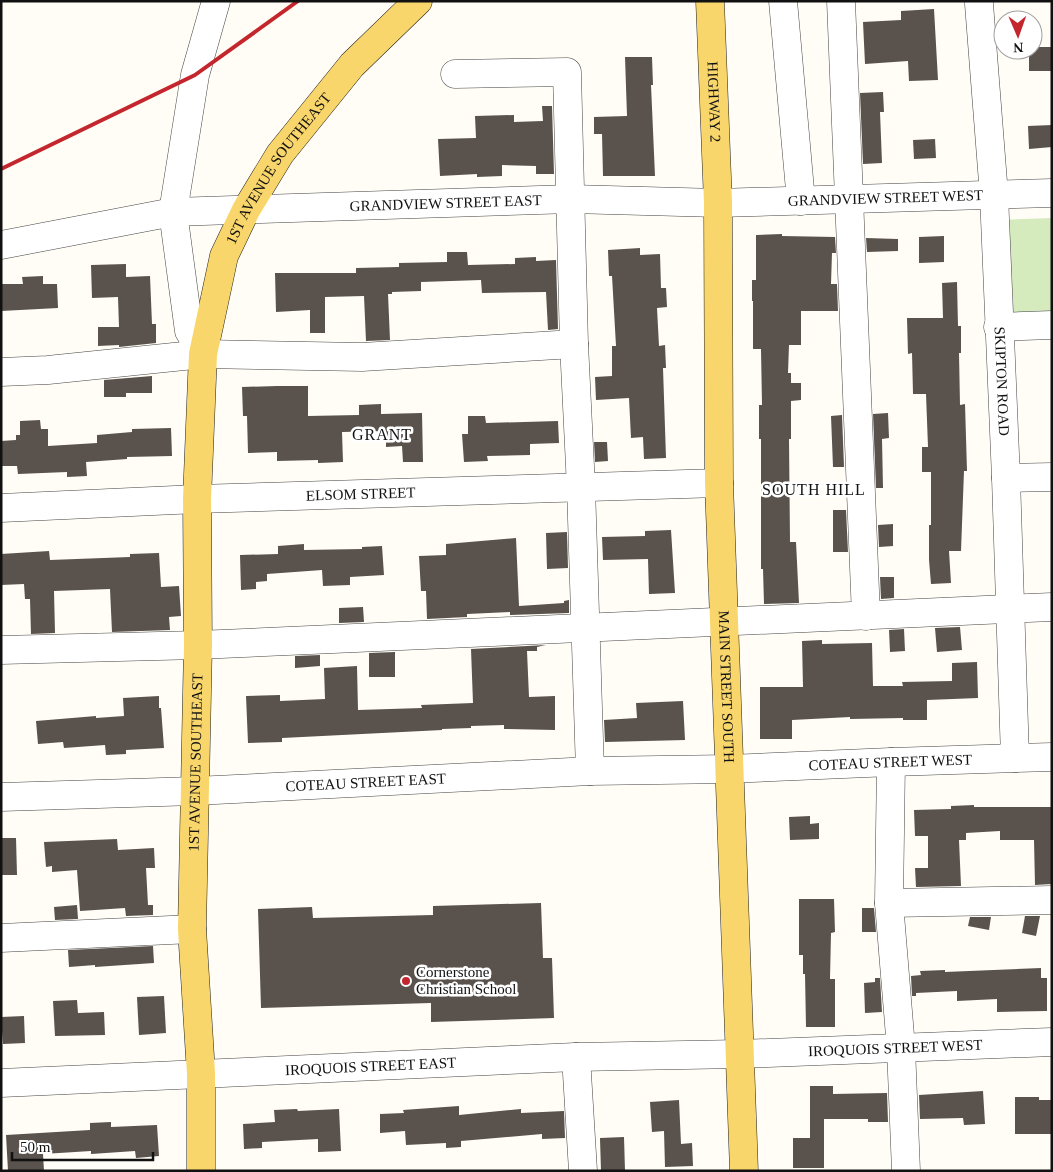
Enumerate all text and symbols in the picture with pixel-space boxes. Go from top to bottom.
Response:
north arrow [993,10,1043,60]
text: N [1013,40,1024,55]
street label: HIGHWAY 2 [704,61,724,143]
street label: 1ST AVENUE SOUTHEAST [223,90,334,247]
street label: GRANDVIEW STREET WEST [788,187,983,209]
street label: GRANDVIEW STREET EAST [349,192,542,214]
street label: SKIPTON ROAD [992,326,1012,436]
district label: GRANT [352,426,412,443]
district label: SOUTH HILL [762,481,866,498]
street label: ELSOM STREET [306,484,416,504]
street label: MAIN STREET SOUTH [716,610,737,763]
street label: 1ST AVENUE SOUTHEAST [186,673,205,852]
street label: COTEAU STREET WEST [808,751,972,774]
street label: COTEAU STREET EAST [285,770,446,794]
place label: Cornerstone Christian School [416,964,516,997]
marker: Cornerstone Christian School [400,975,412,987]
street label: IROQUOIS STREET WEST [808,1037,983,1059]
street label: IROQUOIS STREET EAST [285,1054,457,1078]
scale bar [12,1130,154,1162]
text: 50 m [20,1139,51,1155]

